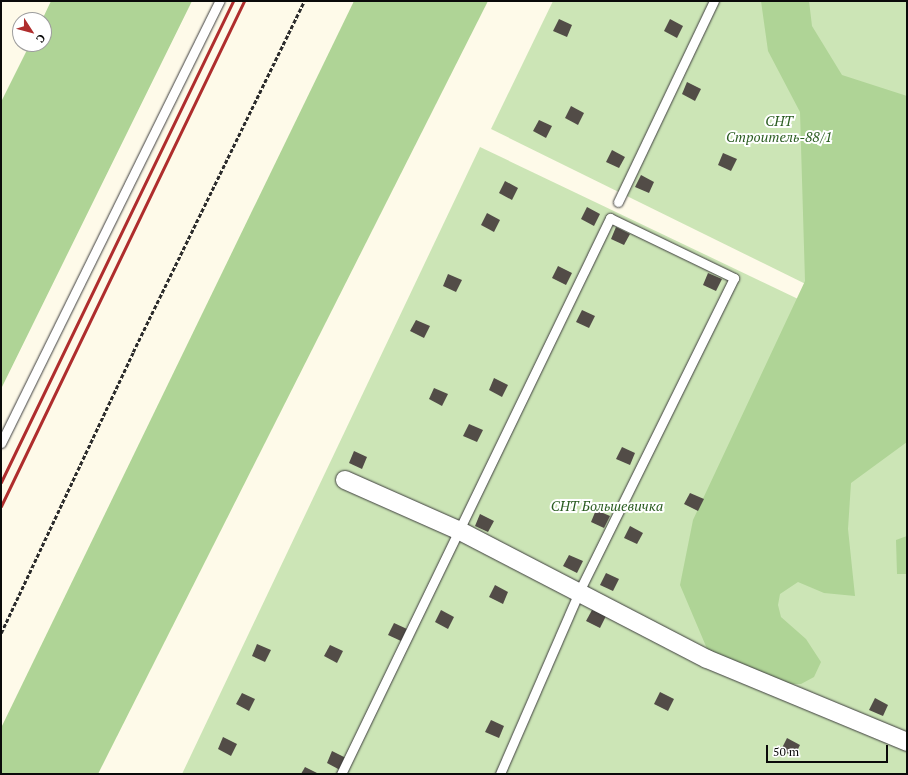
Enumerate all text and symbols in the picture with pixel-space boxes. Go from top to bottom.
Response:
north arrow [12,12,52,52]
text: С [33,31,49,45]
park label: СНТ Строитель-88/1 [726,113,832,146]
park label: СНТ Большевичка [551,498,663,514]
scale bar [768,737,890,763]
text: 50 m [773,744,799,759]

